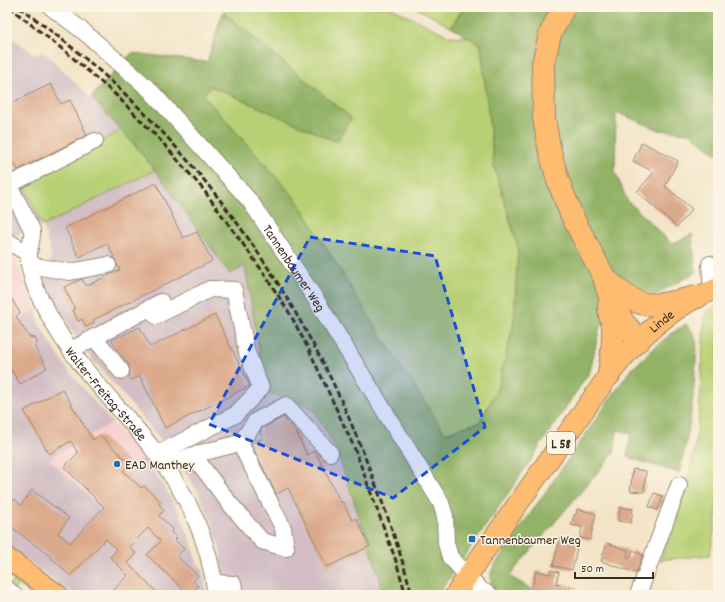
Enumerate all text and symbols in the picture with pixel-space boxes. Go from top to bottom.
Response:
street label: Tannenbaumer Weg [257,221,329,316]
street label: Linde [645,306,679,339]
street label: Walter-Freitag-Straße [59,343,151,446]
road number: L 58 [547,432,575,454]
place label: EAD Manthey [125,456,194,476]
marker: EAD Manthey [112,459,122,469]
place label: Tannenbaumer Weg [480,531,581,551]
marker: Tannenbaumer Weg [467,534,477,544]
scale bar [575,554,653,580]
text: 50 m [581,561,604,578]

